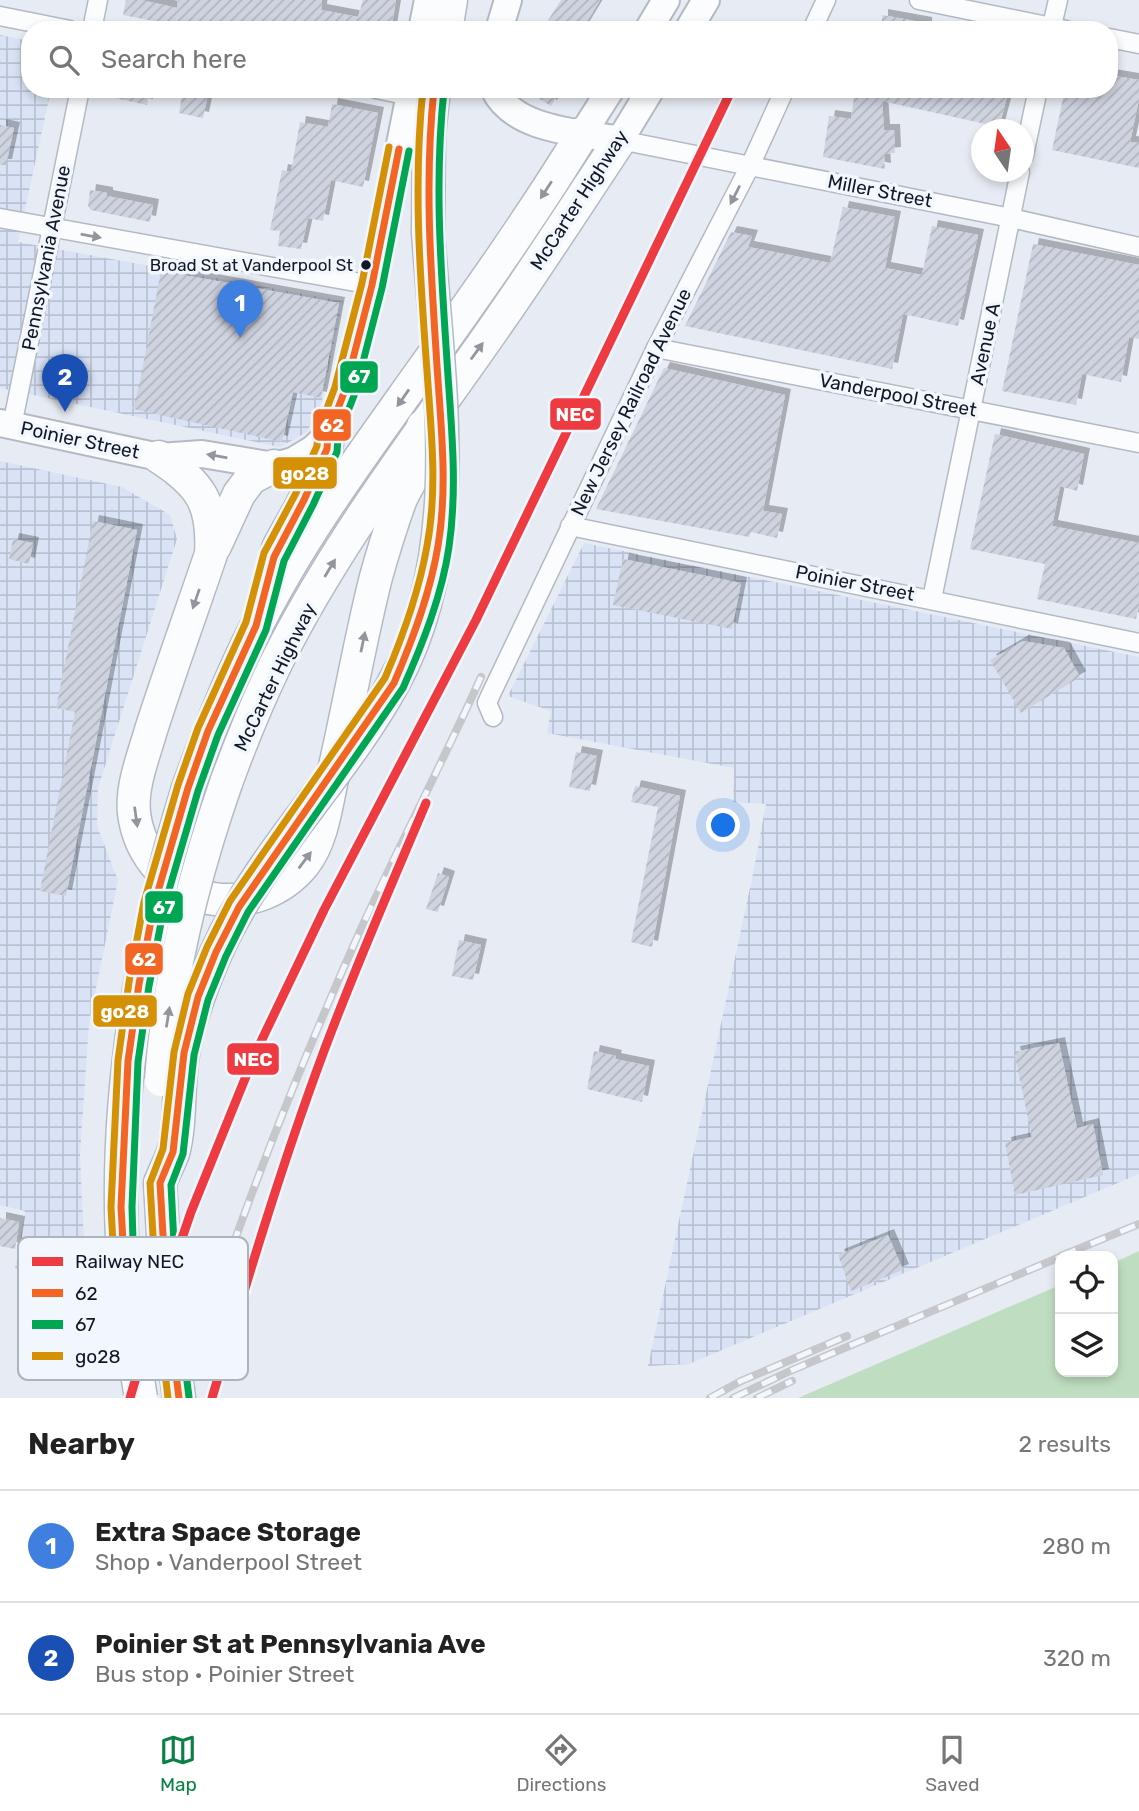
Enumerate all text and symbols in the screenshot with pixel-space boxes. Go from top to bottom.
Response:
search box [21,21,1118,98]
icon: search [45,41,83,79]
text: Search here [101,44,247,75]
north arrow [971,119,1034,182]
street label: McCarter Highway [525,126,633,274]
street label: Pennsylvania Avenue [17,163,75,353]
street label: Miller Street [826,170,935,213]
one-way arrow [540,181,553,200]
one-way arrow [730,185,741,205]
one-way arrow [80,230,102,241]
place label: Broad St at Vanderpool St [150,255,353,275]
marker: Broad St at Vanderpool St [359,258,373,272]
pin: 1 [217,280,263,338]
street label: New Jersey Railroad Avenue [566,285,696,519]
street label: Avenue A [965,301,1005,387]
one-way arrow [470,342,484,360]
pin: 2 [42,354,88,412]
line badge: 67 [339,360,379,394]
text: 67 [348,365,370,388]
street label: Vanderpool Street [817,368,979,422]
one-way arrow [396,389,410,407]
line badge: NEC [549,397,602,431]
text: NEC [555,403,595,426]
line badge: 62 [312,408,352,442]
text: 62 [320,414,344,437]
street label: Poinier Street [19,416,142,464]
one-way arrow [206,450,228,461]
line badge: go28 [272,456,338,490]
text: go28 [281,462,330,485]
one-way arrow [324,558,337,577]
street label: Poinier Street [794,560,917,606]
one-way arrow [190,589,201,610]
street label: McCarter Highway [229,599,321,755]
one-way arrow [357,631,368,653]
one-way arrow [131,806,142,828]
your location [706,808,740,842]
one-way arrow [297,852,312,870]
line badge: 67 [144,890,184,924]
text: 67 [153,896,175,919]
line badge: 62 [124,942,164,976]
text: 62 [132,948,156,971]
line badge: go28 [92,994,158,1028]
text: go28 [101,1000,150,1023]
one-way arrow [163,1006,174,1028]
line badge: NEC [226,1042,280,1076]
text: NEC [233,1048,273,1071]
legend [18,1237,248,1380]
text: Railway NEC [75,1250,184,1273]
map controls [1055,1251,1118,1377]
button: locate [1055,1251,1118,1314]
text: 62 [75,1282,98,1305]
text: 67 [75,1313,96,1336]
button: layers [1055,1314,1118,1377]
text: go28 [75,1345,121,1368]
text: Nearby [28,1426,135,1462]
text: 2 results [1019,1430,1111,1458]
text: Extra Space Storage [95,1517,361,1548]
text: 1 [45,1532,57,1560]
text: 280 m [1042,1532,1111,1560]
text: Shop · Vanderpool Street [95,1548,362,1576]
text: Poinier St at Pennsylvania Ave [95,1629,486,1660]
text: 2 [44,1644,58,1672]
text: 320 m [1043,1644,1111,1672]
text: Bus stop · Poinier Street [95,1660,354,1688]
tab: Map [159,1731,197,1796]
tab: Directions [516,1731,606,1796]
tab: Saved [925,1731,980,1796]

